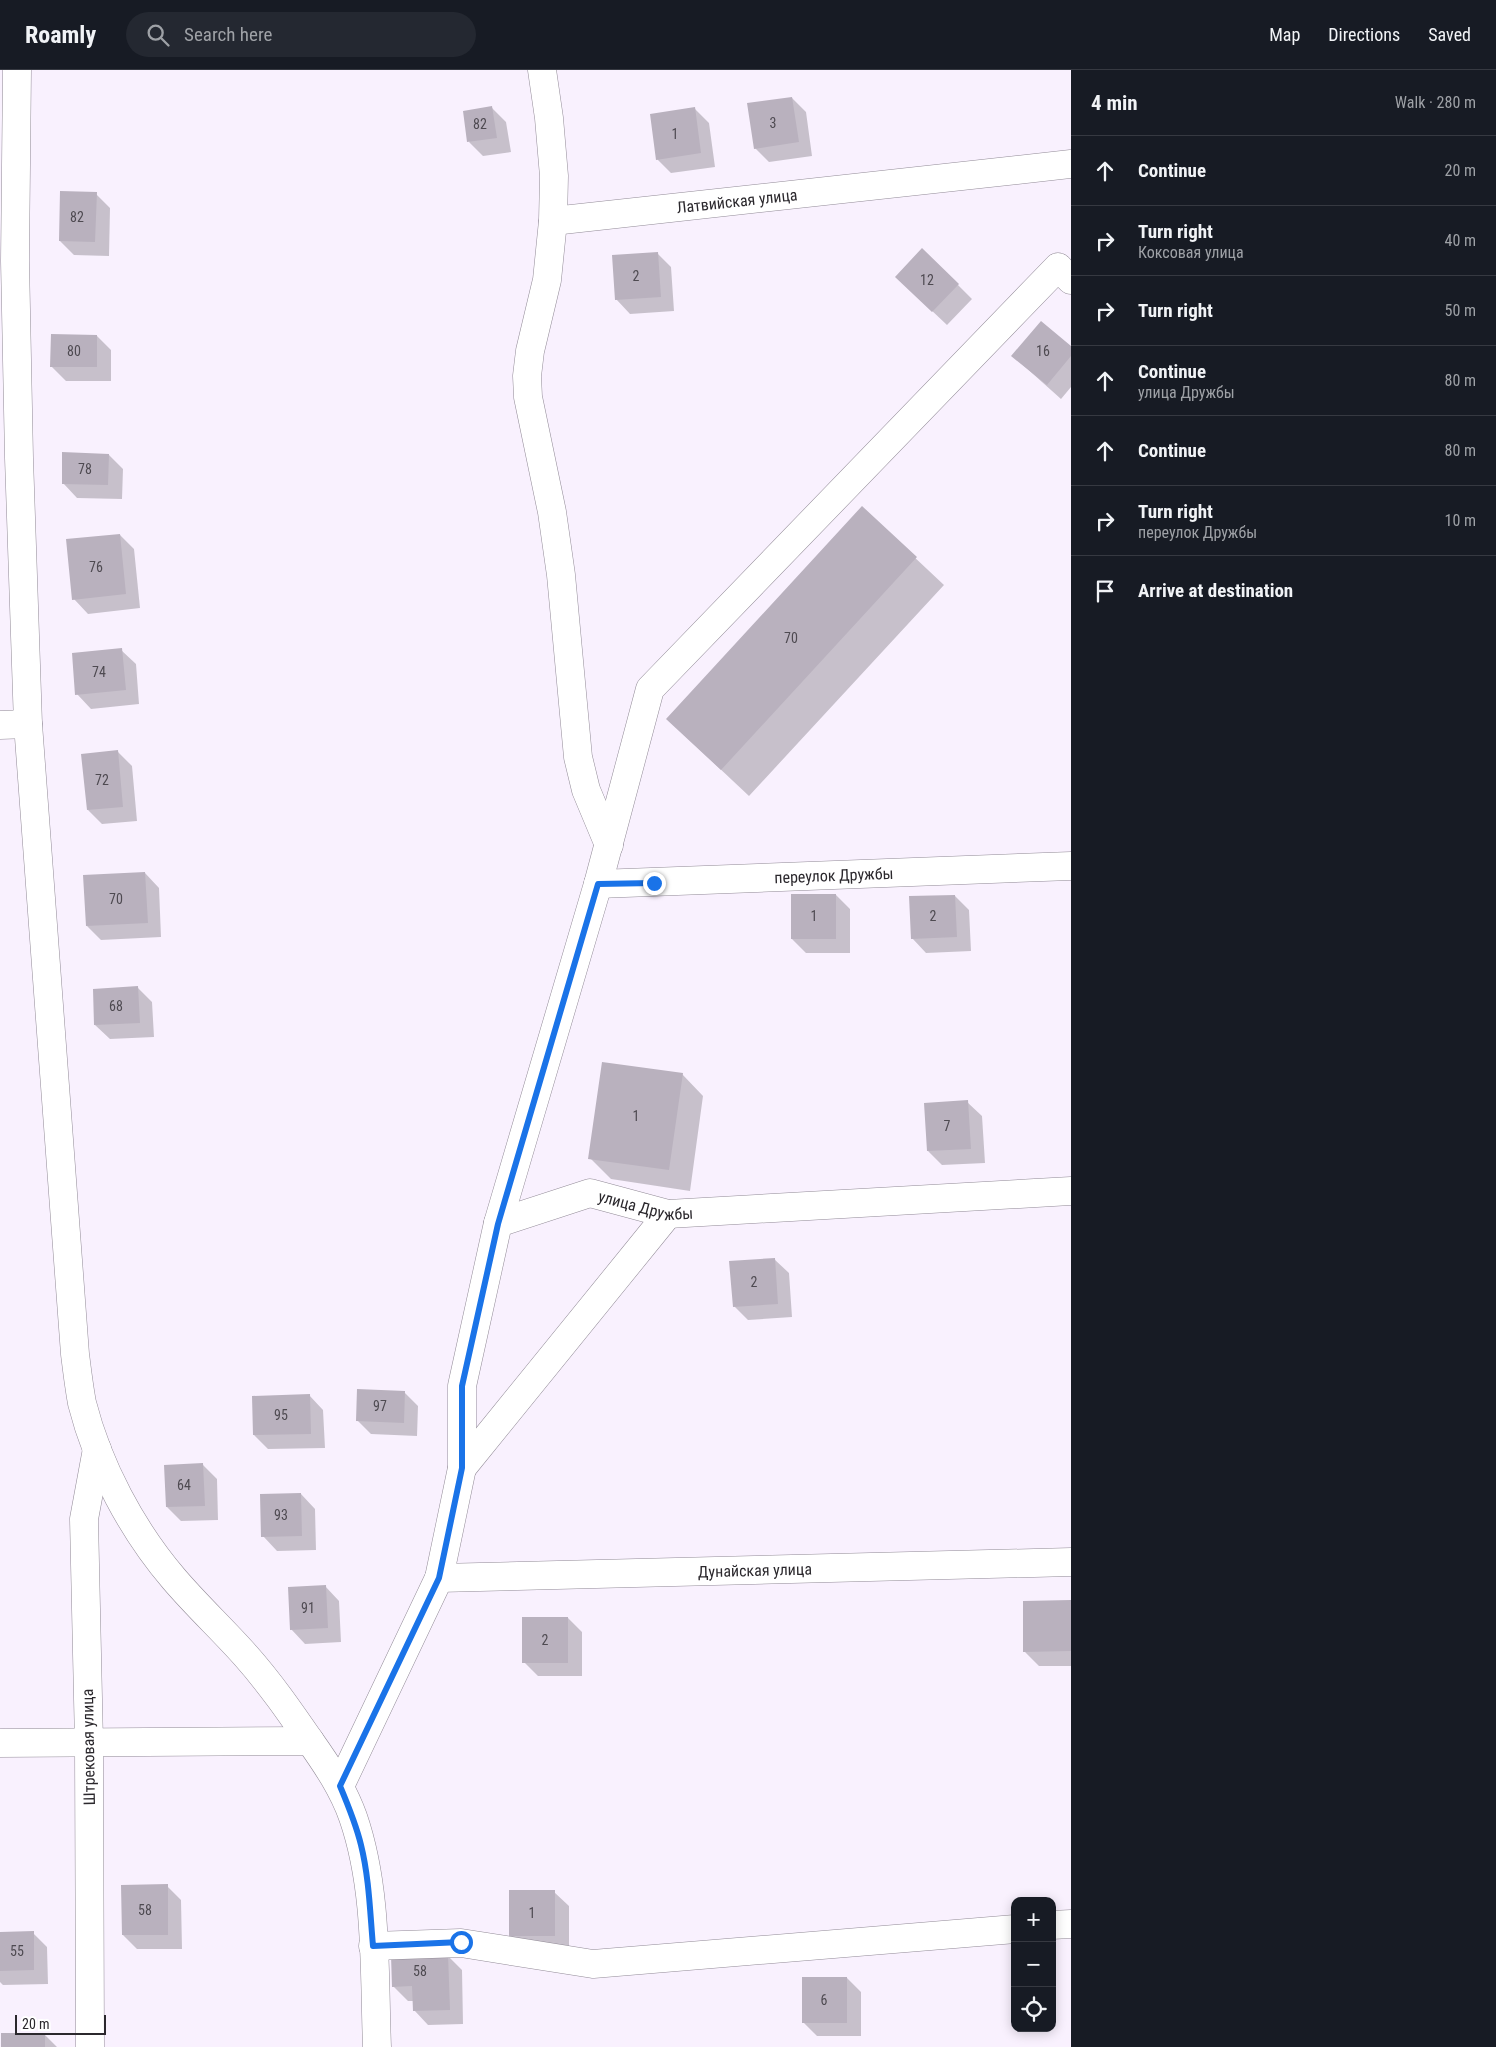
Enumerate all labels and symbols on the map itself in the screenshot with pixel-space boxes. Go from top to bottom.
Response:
house number: 3 [770,115,776,131]
house number: 82 [473,116,487,132]
house number: 1 [672,126,678,142]
street label: Латвийская улица [676,185,798,217]
house number: 82 [70,209,84,225]
house number: 2 [633,268,640,284]
house number: 12 [920,272,934,288]
house number: 80 [67,343,81,359]
house number: 16 [1036,343,1050,359]
house number: 78 [78,461,92,477]
house number: 76 [89,559,103,575]
house number: 70 [784,630,798,646]
house number: 74 [92,664,106,680]
house number: 72 [95,772,109,788]
street label: переулок Дружбы [774,864,894,887]
route end [643,872,666,895]
house number: 70 [109,891,123,907]
house number: 1 [811,908,817,924]
house number: 2 [930,908,937,924]
house number: 68 [109,998,123,1014]
house number: 1 [633,1108,639,1124]
house number: 7 [944,1118,951,1134]
street label: улица Дружбы [596,1187,694,1224]
house number: 2 [751,1274,758,1290]
house number: 97 [373,1398,387,1414]
house number: 95 [274,1407,288,1423]
house number: 64 [177,1477,191,1493]
house number: 93 [274,1507,288,1523]
street label: Дунайская улица [698,1560,812,1581]
house number: 91 [301,1600,315,1616]
house number: 2 [542,1632,549,1648]
street label: Штрековая улица [78,1689,99,1805]
house number: 58 [138,1902,152,1918]
house number: 1 [529,1905,535,1921]
route start [450,1931,473,1954]
house number: 55 [10,1943,24,1959]
house number: 58 [413,1963,427,1979]
house number: 6 [821,1992,828,2008]
scale bar [15,2012,106,2035]

